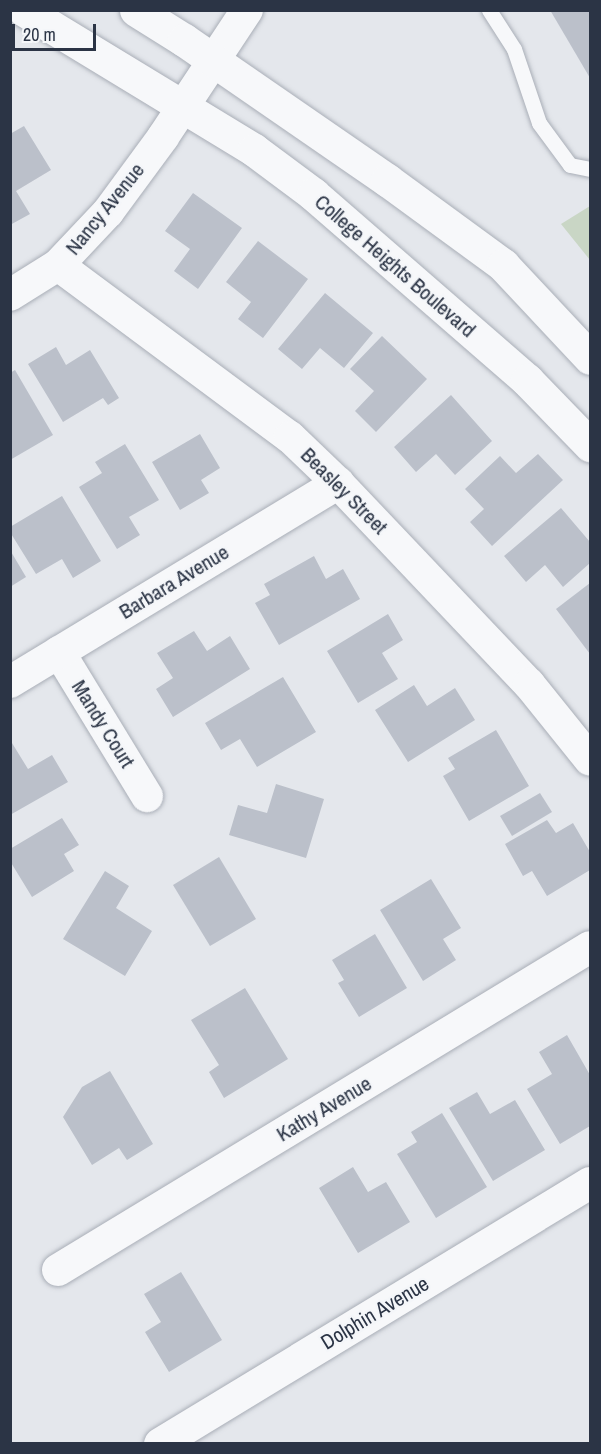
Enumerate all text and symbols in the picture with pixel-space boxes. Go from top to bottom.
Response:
scale bar [15,12,99,50]
text: 20 m [23,22,56,47]
street label: Nancy Avenue [60,158,150,260]
street label: College Heights Boulevard [309,189,481,343]
street label: Beasley Street [295,442,393,540]
street label: Barbara Avenue [114,539,234,625]
street label: Mandy Court [66,676,140,772]
street label: Kathy Avenue [272,1071,376,1147]
street label: Dolphin Avenue [316,1271,434,1355]

